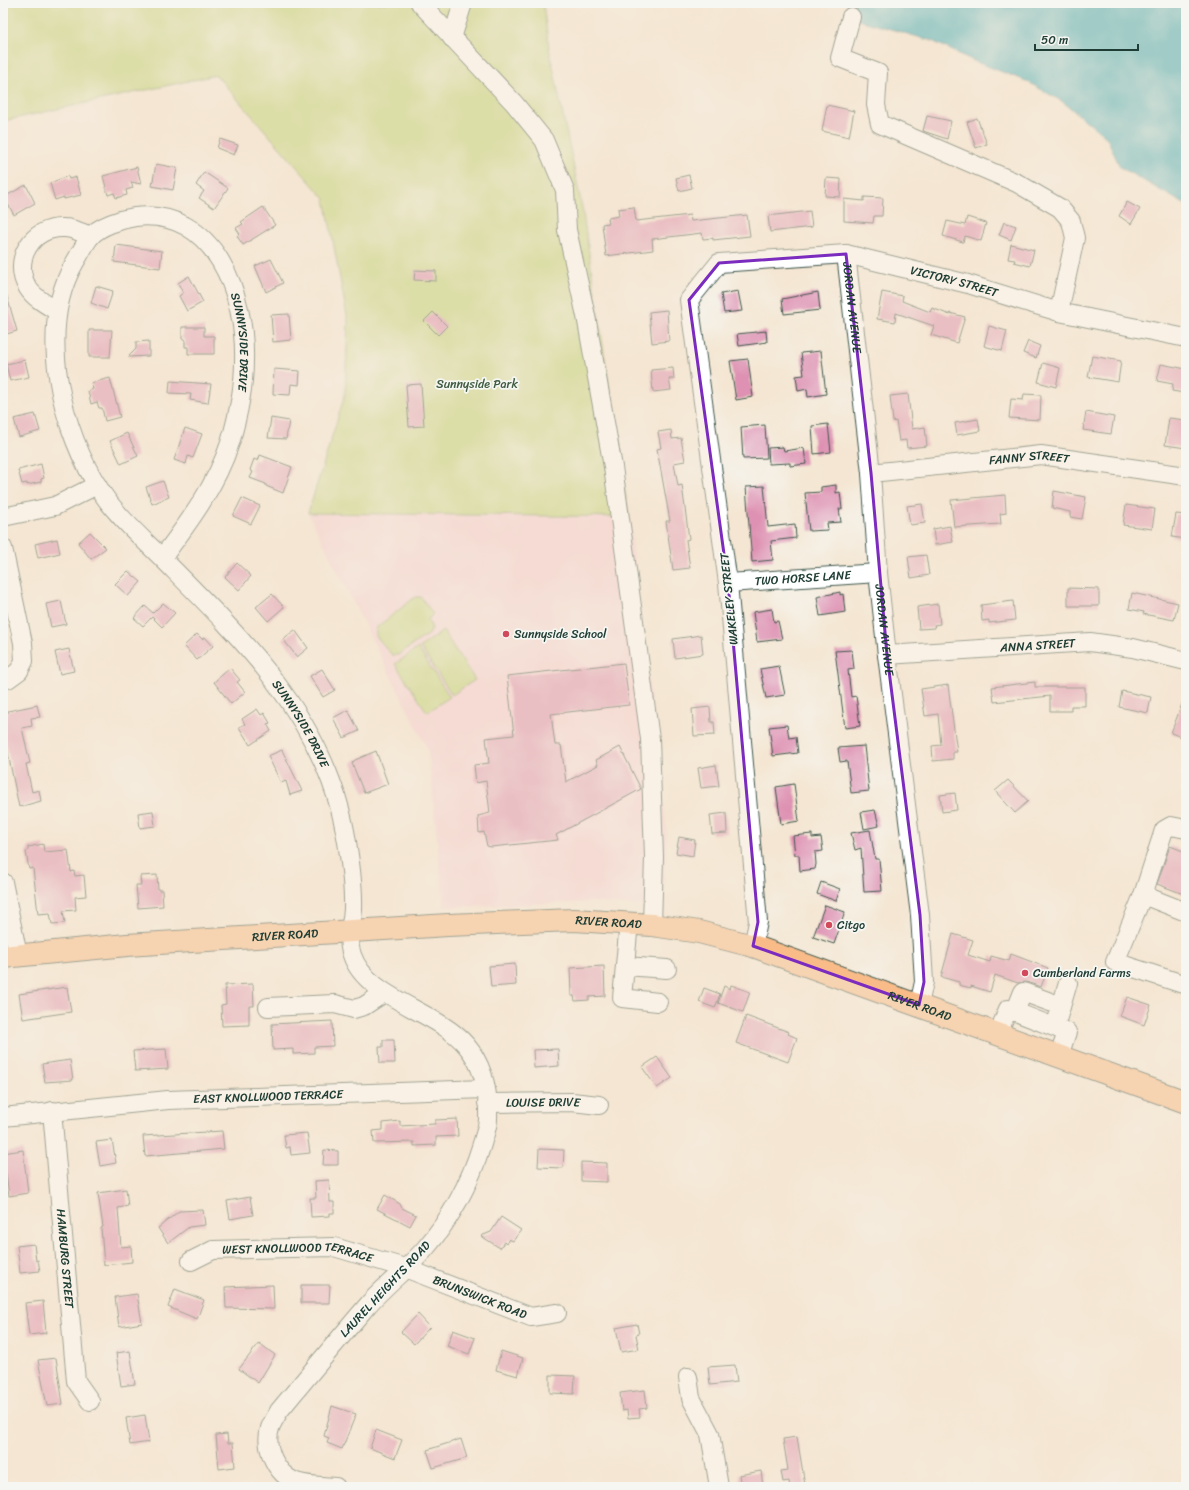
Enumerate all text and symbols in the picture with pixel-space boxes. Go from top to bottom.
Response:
scale bar [1035,26,1138,52]
text: 50 m [1041,29,1068,51]
street label: VICTORY STREET [908,259,1002,304]
street label: JORDAN AVENUE [836,260,868,356]
street label: SUNNYSIDE DRIVE [224,290,255,394]
park label: Sunnyside Park [436,373,518,395]
street label: FANNY STREET [988,444,1071,471]
street label: WAKELEY STREET [713,551,745,646]
street label: TWO HORSE LANE [754,564,853,592]
street label: JORDAN AVENUE [868,582,901,678]
place label: Sunnyside School [514,623,607,645]
marker: Sunnyside School [501,629,511,639]
street label: ANNA STREET [998,632,1077,659]
street label: SUNNYSIDE DRIVE [266,675,336,772]
street label: RIVER ROAD [575,909,643,935]
place label: Citgo [837,914,865,936]
marker: Citgo [824,920,834,930]
street label: RIVER ROAD [251,922,320,948]
place label: Cumberland Farms [1033,962,1131,984]
marker: Cumberland Farms [1020,968,1030,978]
street label: RIVER ROAD [885,984,955,1028]
street label: EAST KNOLLWOOD TERRACE [193,1083,345,1110]
street label: LOUISE DRIVE [506,1091,583,1114]
street label: HAMBURG STREET [50,1208,81,1310]
street label: LAUREL HEIGHTS ROAD [334,1235,437,1343]
street label: WEST KNOLLWOOD TERRACE [222,1236,377,1269]
street label: BRUNSWICK ROAD [429,1269,530,1325]

